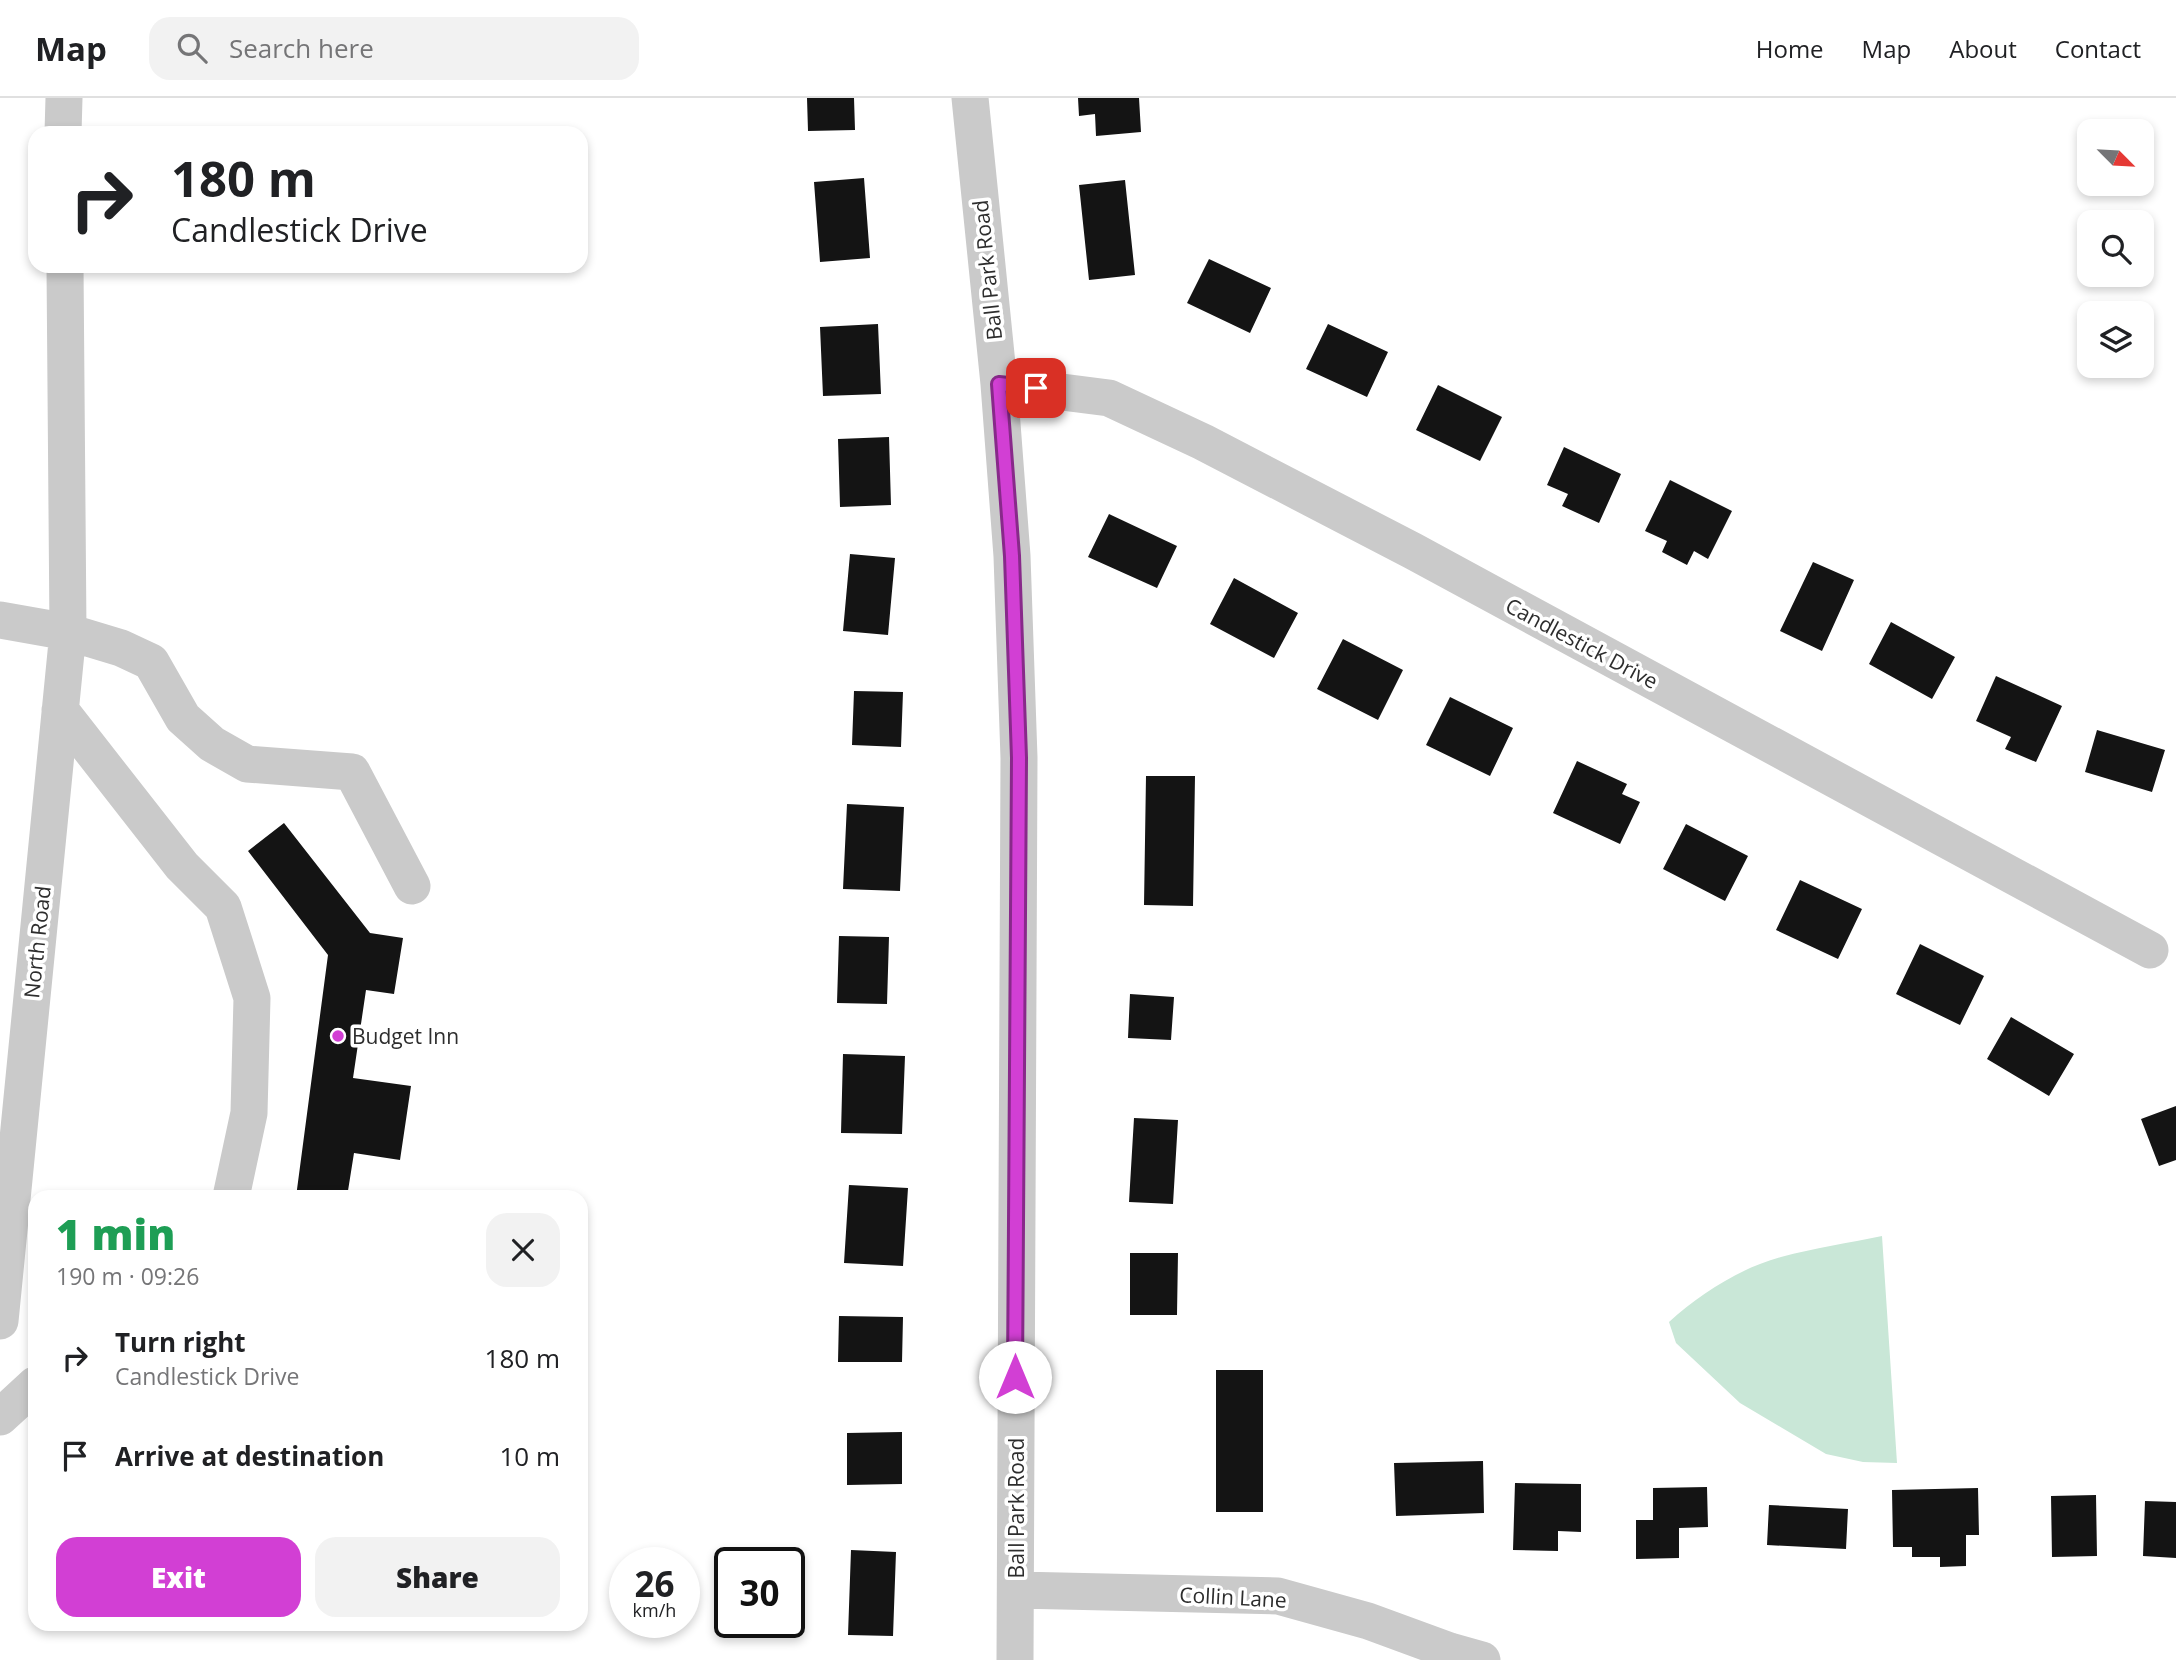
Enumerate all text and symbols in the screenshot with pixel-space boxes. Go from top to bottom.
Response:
search box [149,17,639,80]
text: Map [35,26,107,71]
icon: search [173,29,211,67]
text: Search here [229,30,374,66]
text: Home [1756,32,1824,65]
text: Map [1862,32,1911,65]
text: About [1949,32,2017,65]
text: Contact [2055,32,2141,65]
north arrow [2077,119,2154,196]
map controls [2077,119,2154,378]
text: 180 m [171,145,316,211]
icon: right [56,154,147,245]
street label: Ball Park Road [966,199,1008,341]
text: Candlestick Drive [171,208,428,251]
button: search [2077,210,2154,287]
button: layers [2077,301,2154,378]
pin [1006,358,1066,418]
icon: arrive [1017,369,1055,407]
street label: Candlestick Drive [1501,591,1663,695]
street label: North Road [17,884,57,1000]
place label: Budget Inn [352,1022,459,1050]
marker: Budget Inn [330,1028,346,1044]
text: 1 min [56,1205,175,1262]
button: close [486,1213,560,1287]
text: 190 m · 09:26 [56,1260,199,1292]
text: Turn right [115,1324,246,1360]
icon: right [56,1339,94,1377]
text: 180 m [485,1340,560,1376]
position arrow [978,1340,1052,1414]
text: Candlestick Drive [115,1360,300,1392]
icon: arrive [56,1437,94,1475]
text: Arrive at destination [115,1438,384,1474]
text: 10 m [499,1438,560,1474]
street label: Ball Park Road [1002,1438,1030,1578]
button: Exit [56,1537,301,1617]
button: Share [315,1537,560,1617]
speed limit sign: 30 [714,1547,805,1638]
text: 26 [634,1560,675,1607]
street label: Collin Lane [1179,1580,1287,1614]
text: km/h [633,1598,676,1622]

